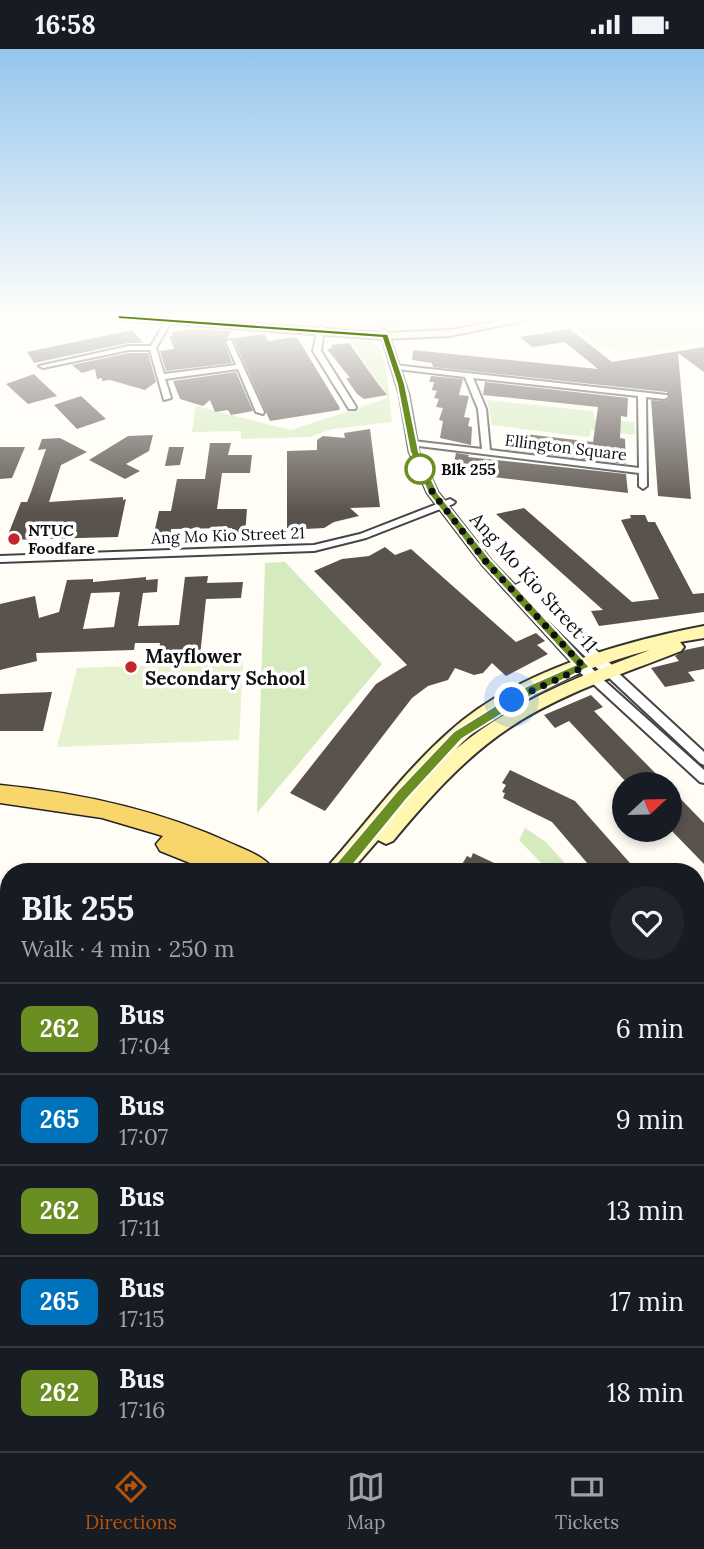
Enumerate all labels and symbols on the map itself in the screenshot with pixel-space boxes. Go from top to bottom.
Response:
street label: Ellington Square [504,430,628,464]
marker: Blk 255 [405,454,435,484]
place label: Blk 255 [441,459,496,479]
street label: Ang Mo Kio Street 11 [464,507,603,657]
place label: NTUC Foodfare [28,520,95,558]
street label: Ang Mo Kio Street 21 [150,522,305,548]
marker: NTUC Foodfare [6,531,22,547]
place label: Mayflower Secondary School [145,644,306,690]
marker: Mayflower Secondary School [123,659,139,675]
your location [494,682,529,717]
north arrow [612,772,682,842]

